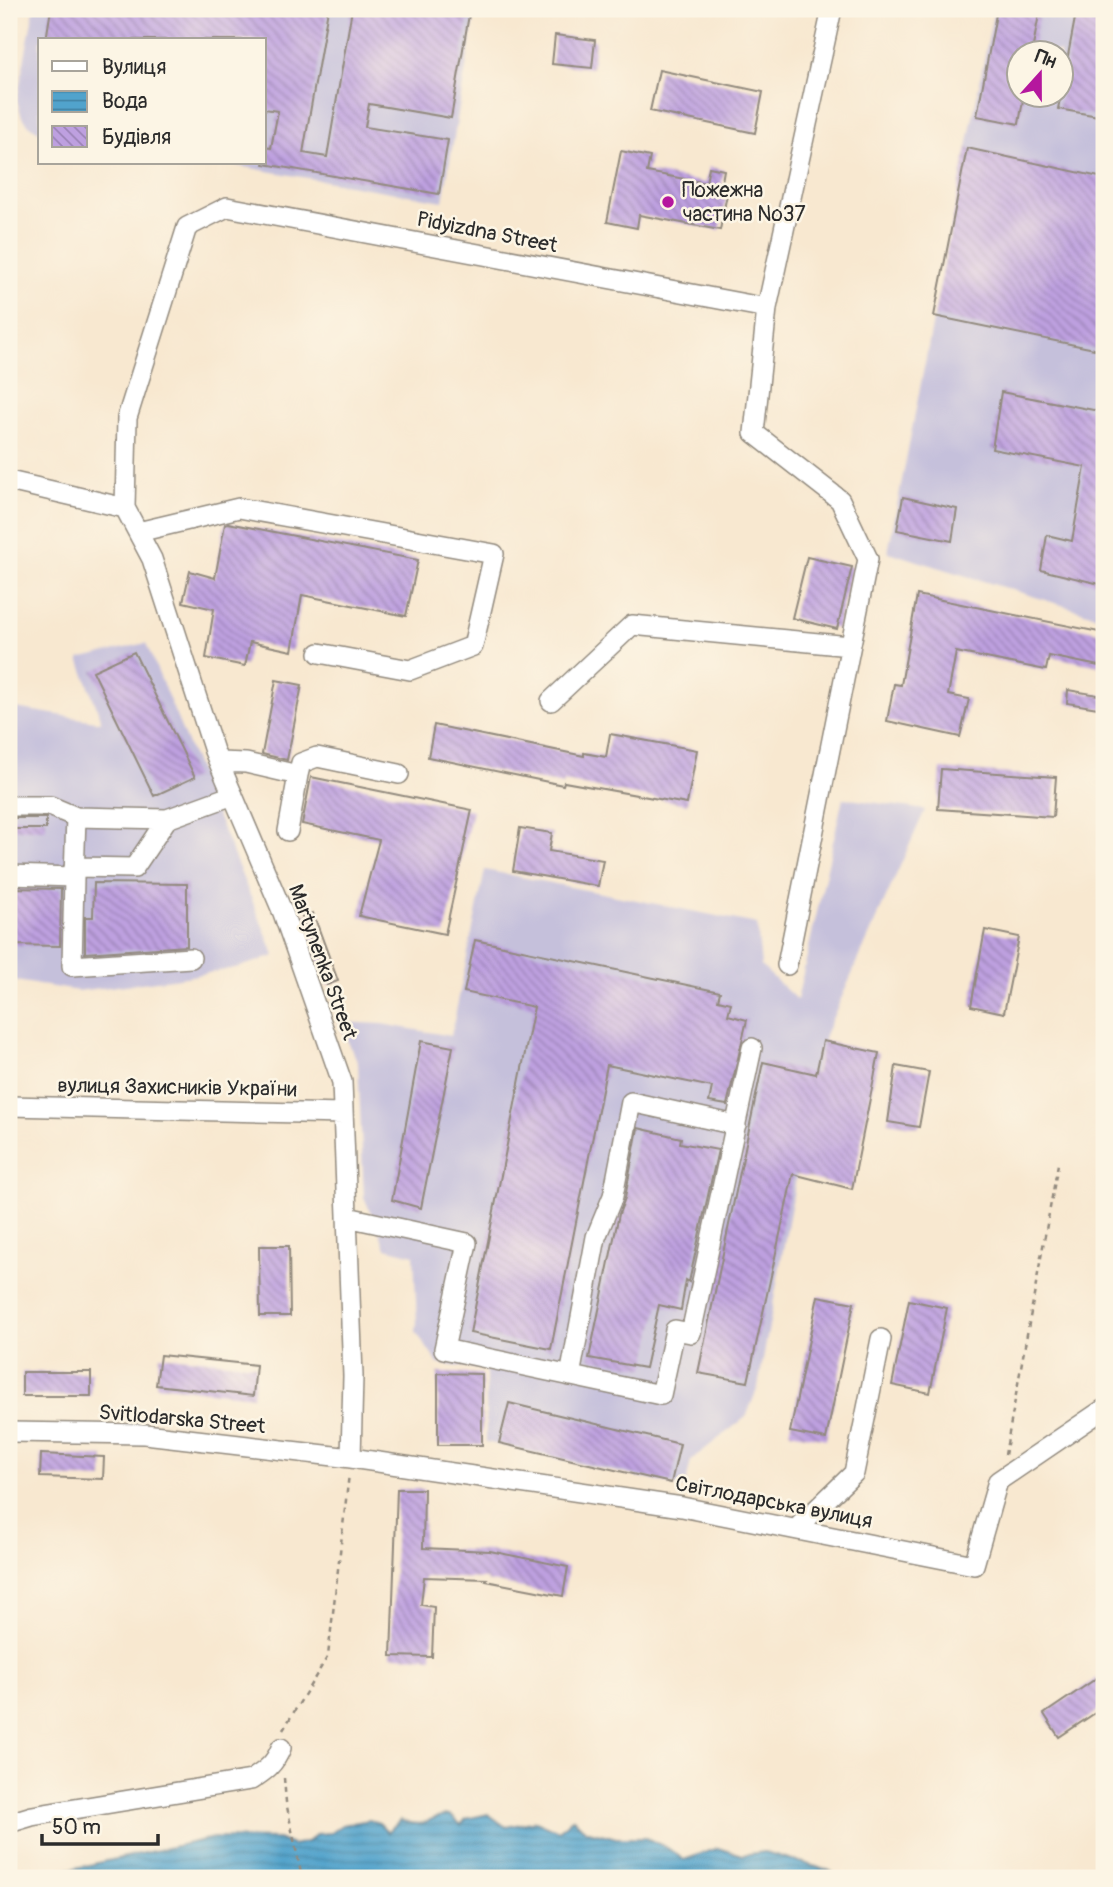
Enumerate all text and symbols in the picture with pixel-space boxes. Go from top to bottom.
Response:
legend [38,38,266,164]
north arrow [1004,38,1074,108]
text: Пн [1032,44,1060,74]
text: Вулиця [102,54,166,81]
text: Вода [102,88,148,115]
text: Будівля [102,124,171,151]
place label: Пожежна частина №37 [682,177,806,228]
marker: Пожежна частина №37 [660,194,676,210]
street label: Pidyizdna Street [414,206,560,259]
street label: Martynenka Street [282,881,363,1044]
street label: вулиця Захисників України [57,1072,297,1103]
street label: Svitlodarska Street [98,1399,267,1440]
street label: Світлодарська вулиця [673,1470,875,1535]
scale bar [42,1803,158,1847]
text: 50 m [52,1814,101,1841]

